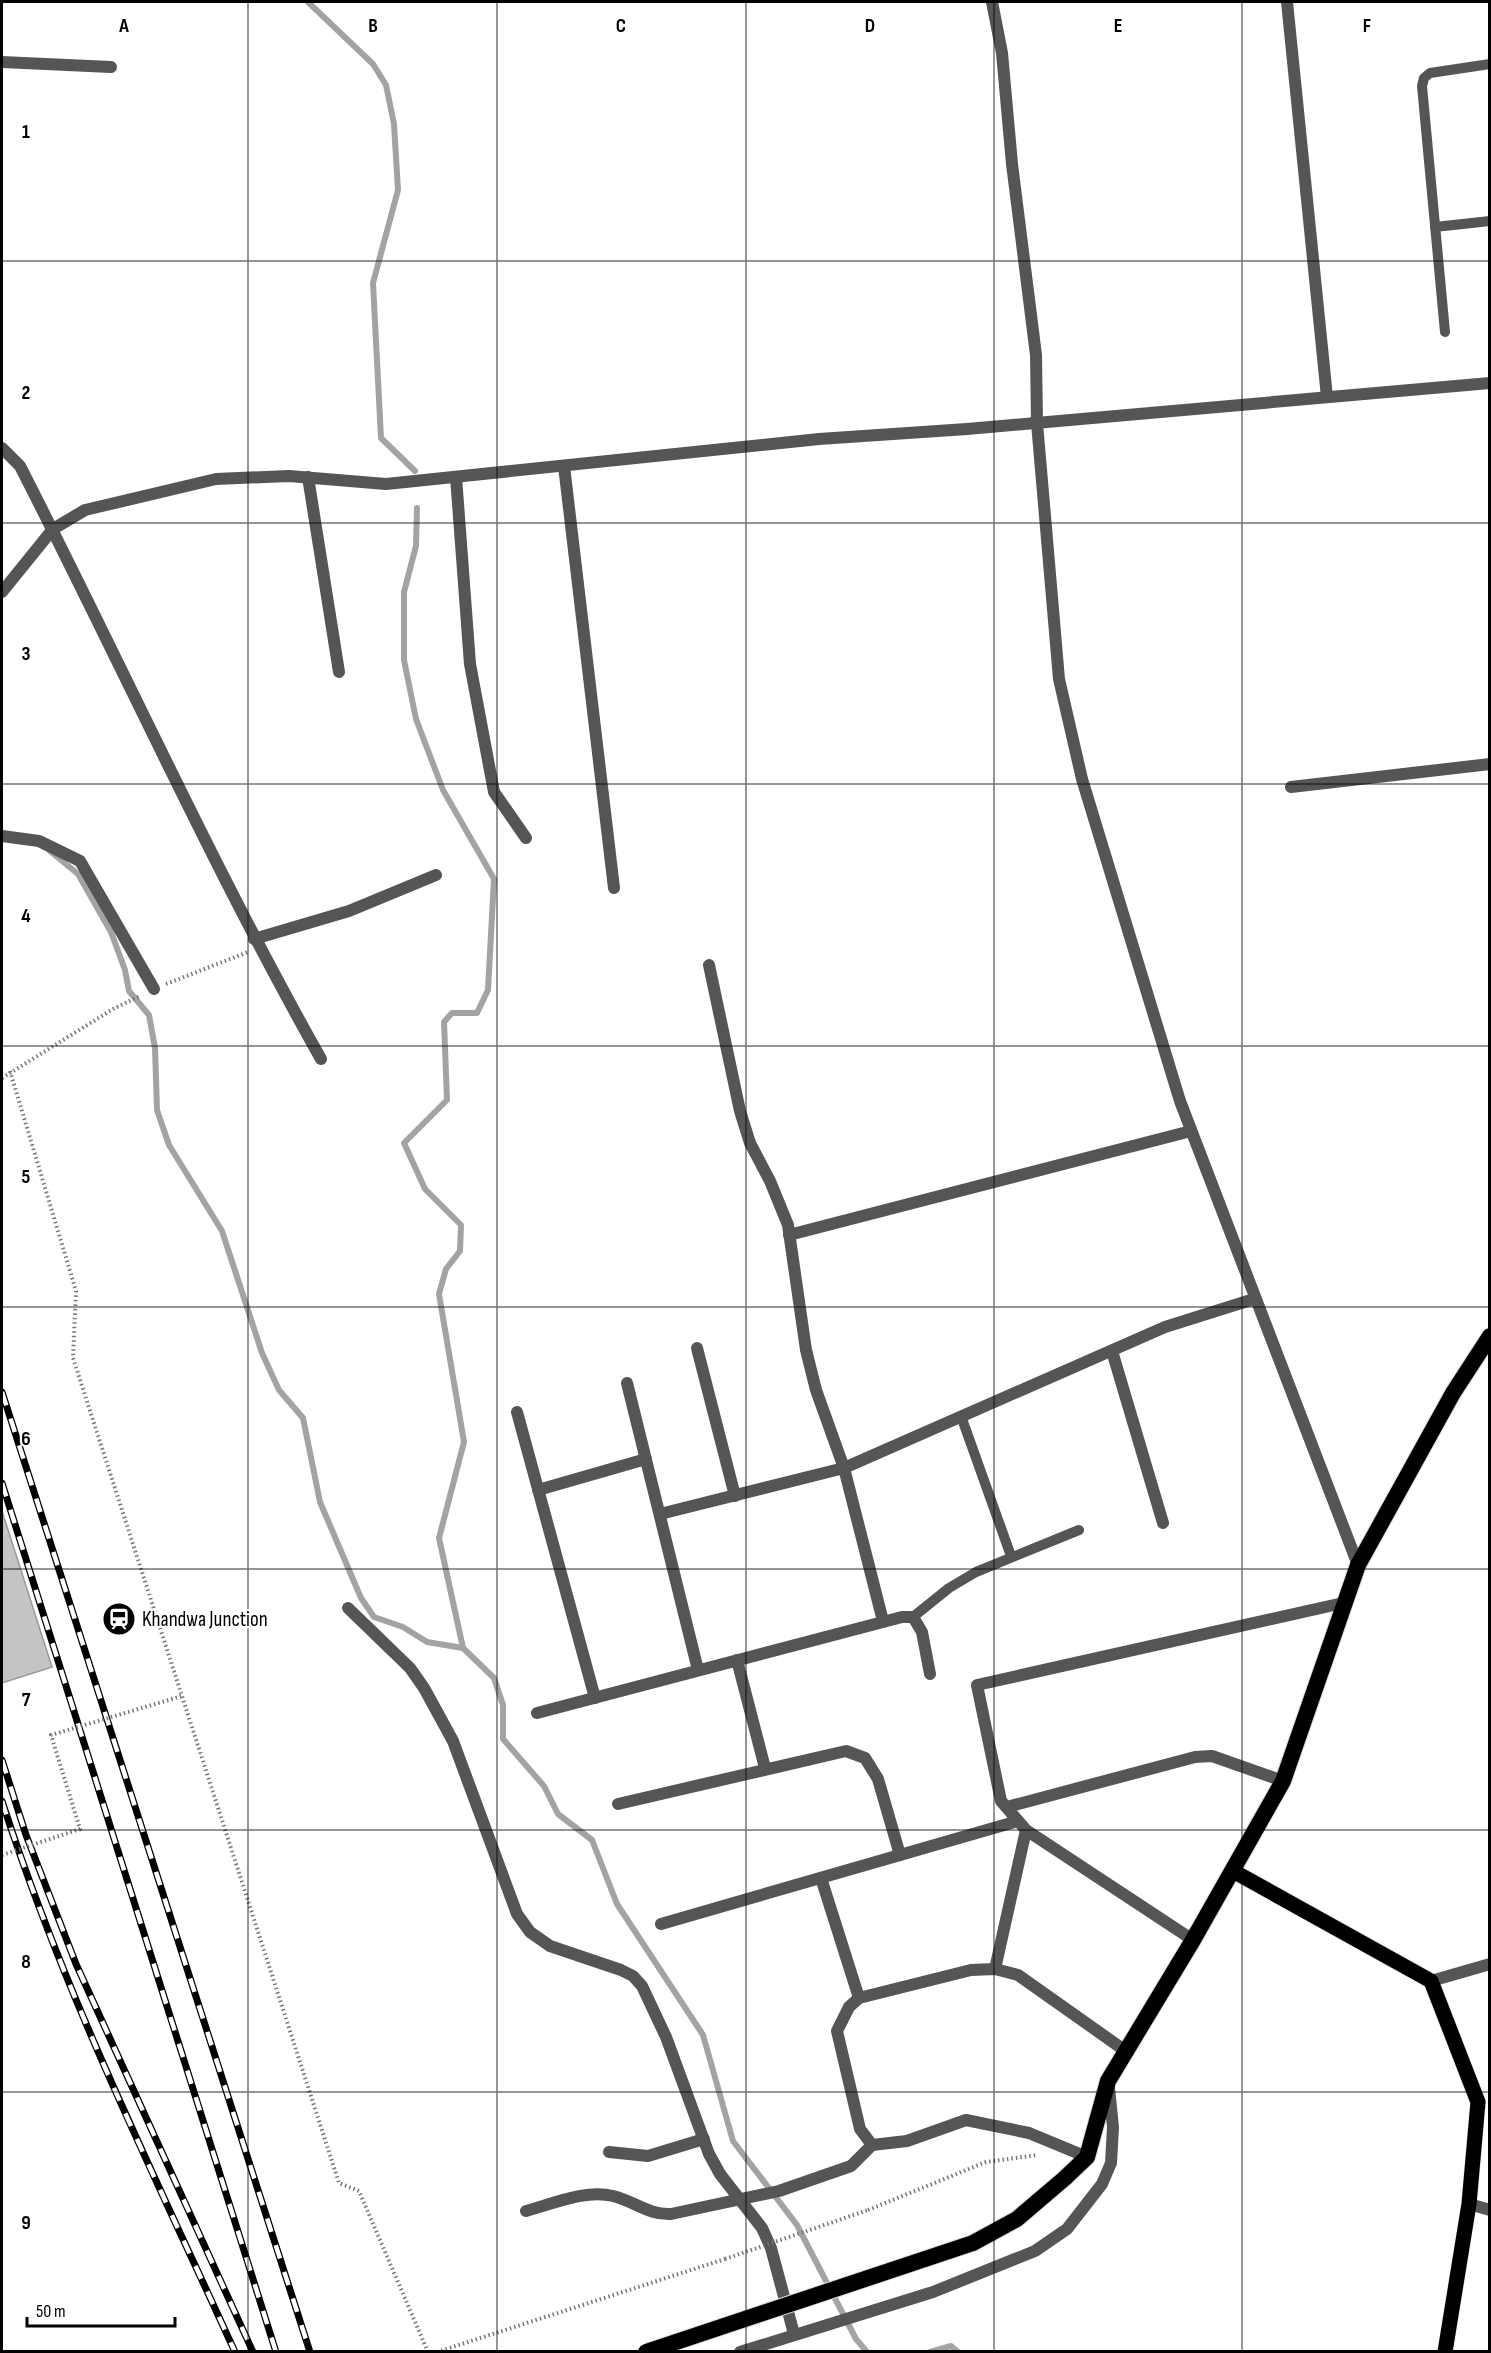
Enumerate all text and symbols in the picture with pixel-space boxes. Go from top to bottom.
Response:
text: A [118,14,129,38]
text: B [368,14,378,38]
text: C [616,14,626,38]
text: D [865,14,875,38]
text: E [1114,14,1122,38]
text: F [1363,14,1371,38]
text: 1 [22,120,30,144]
text: 2 [22,381,30,405]
text: 3 [22,642,31,666]
text: 4 [21,904,31,928]
text: 5 [22,1165,31,1189]
text: 6 [21,1427,31,1451]
station icon: Khandwa Junction [101,1601,137,1637]
place label: Khandwa Junction [142,1607,268,1632]
text: 7 [22,1688,31,1712]
text: 8 [21,1950,31,1974]
text: 9 [21,2211,31,2235]
scale bar [27,2290,176,2328]
text: 50 m [36,2301,66,2322]

